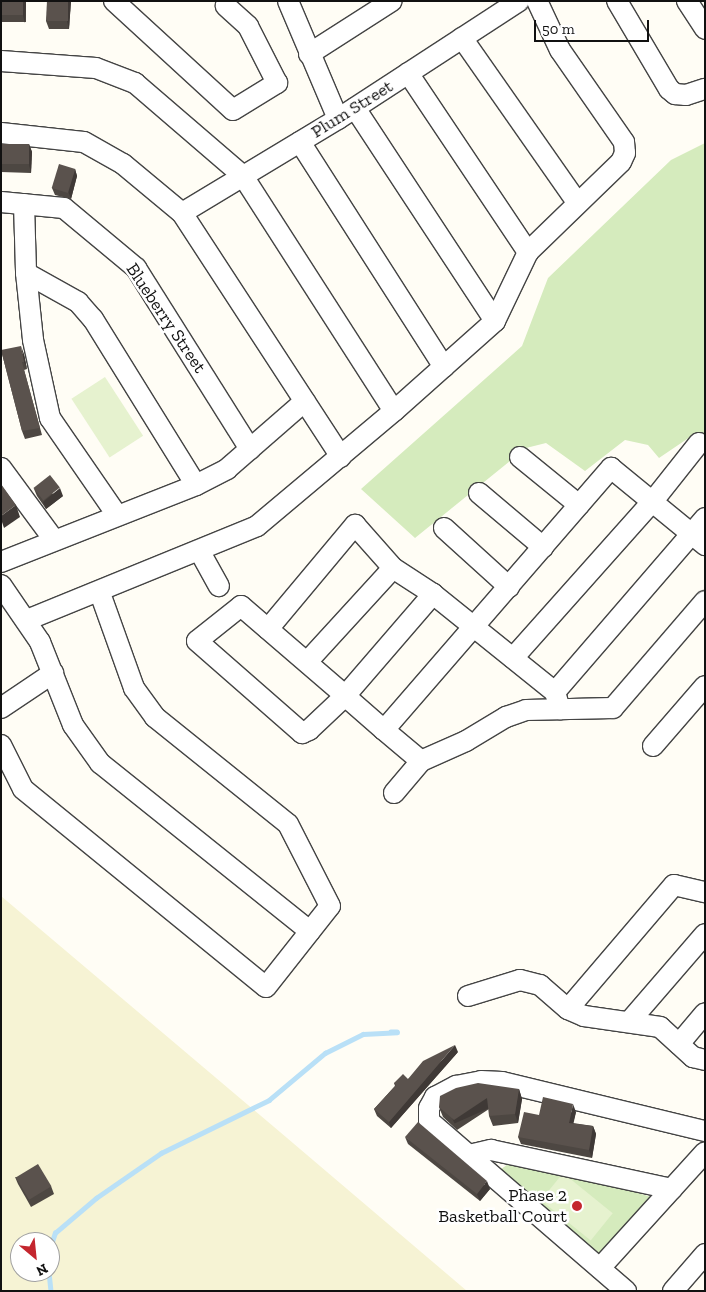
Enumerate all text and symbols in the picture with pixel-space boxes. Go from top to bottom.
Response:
scale bar [536,10,651,42]
text: 50 m [542,20,575,38]
street label: Plum Street [307,75,397,143]
street label: Blueberry Street [121,259,211,377]
place label: Phase 2 Basketball Court [438,1185,567,1228]
marker: Phase 2 Basketball Court [571,1200,583,1212]
north arrow [10,1232,60,1282]
text: N [33,1260,51,1280]

